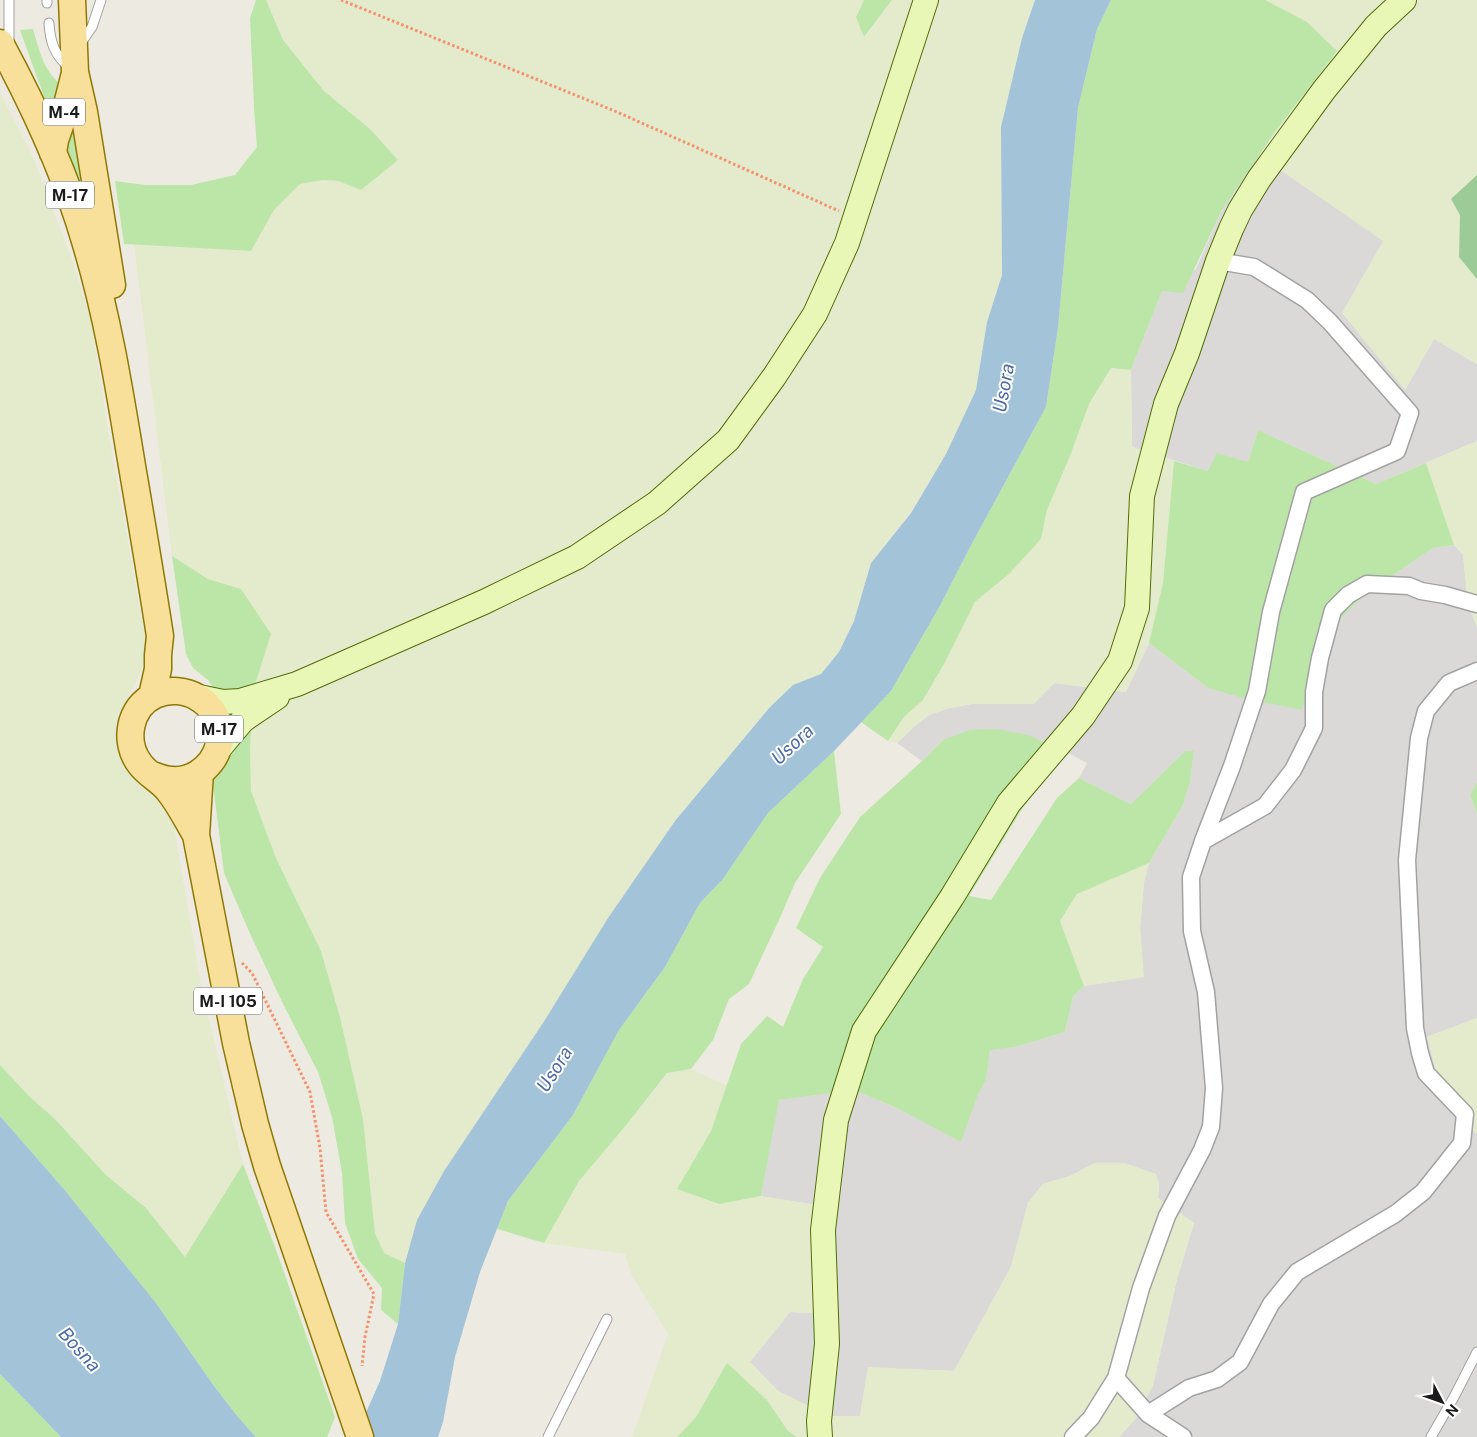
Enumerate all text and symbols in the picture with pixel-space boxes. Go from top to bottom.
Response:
road number: M-4 [43,98,85,125]
road number: M-17 [46,182,94,208]
water label: Usora [988,362,1018,414]
road number: M-17 [195,716,243,742]
water label: Usora [766,719,818,769]
road number: M-I 105 [194,988,262,1014]
water label: Usora [532,1042,576,1096]
water label: Bosna [54,1322,106,1376]
north arrow [1417,1377,1467,1427]
text: N [1442,1401,1461,1420]

